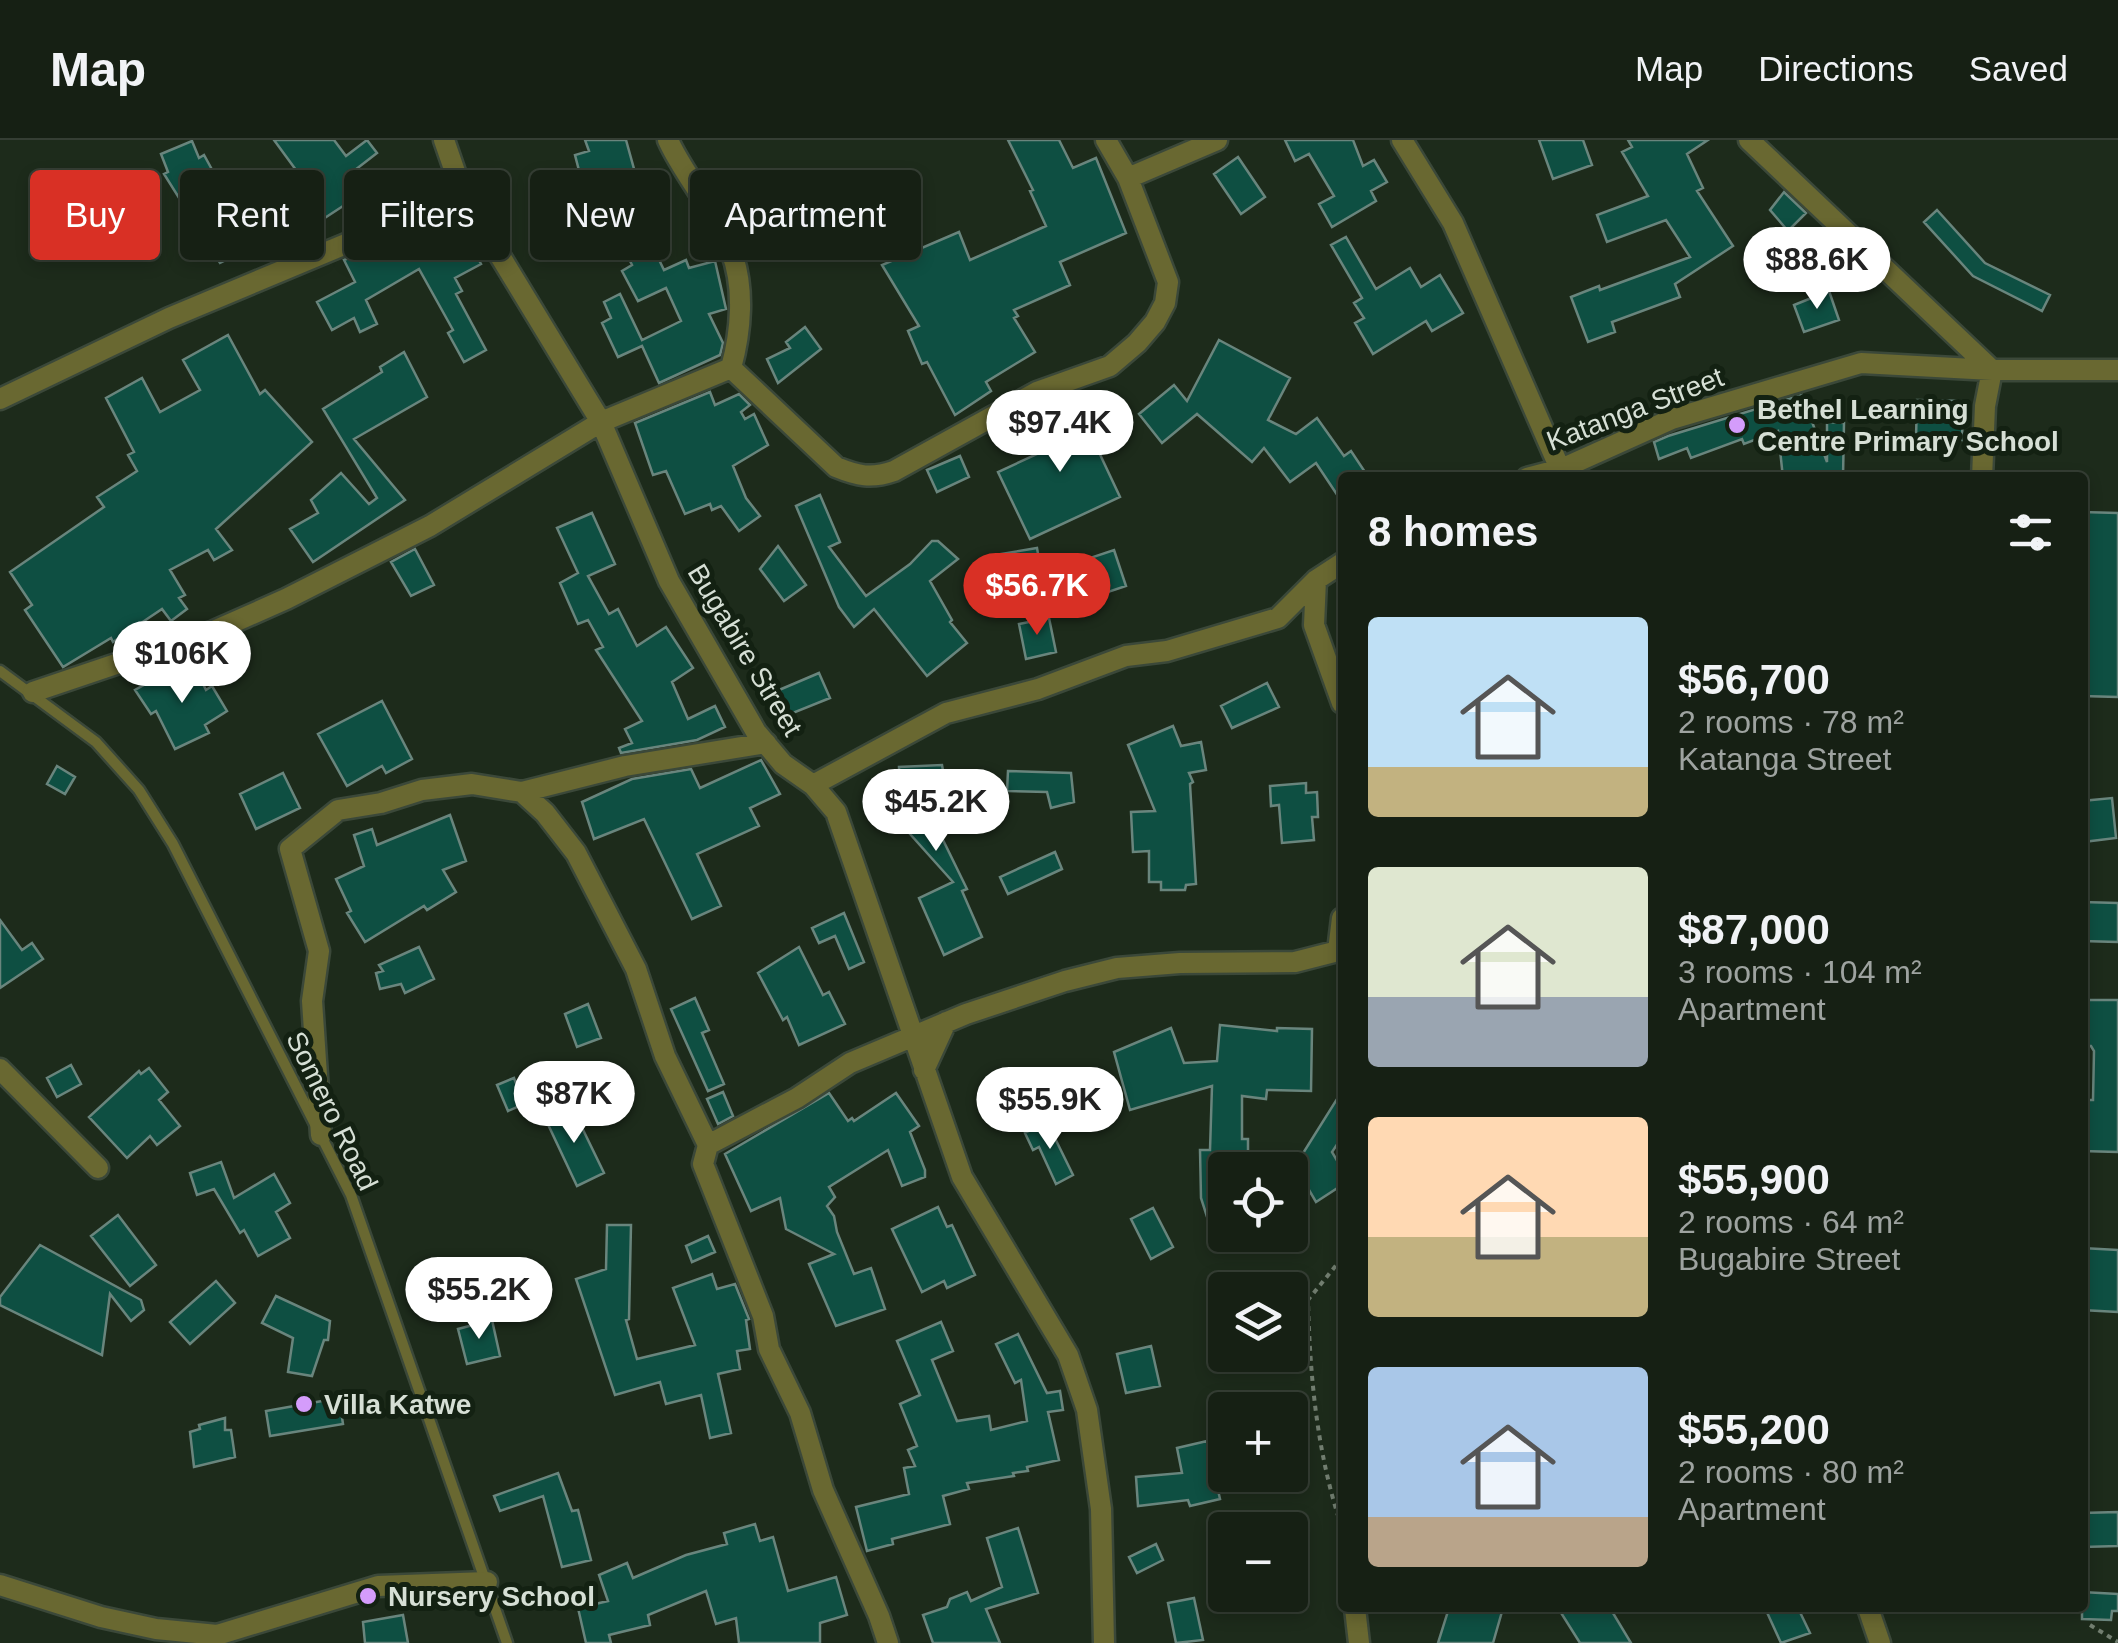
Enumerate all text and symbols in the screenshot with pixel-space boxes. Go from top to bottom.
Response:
text: Map [50,43,146,96]
text: Map [1635,49,1703,88]
text: Directions [1758,49,1914,88]
text: Saved [1969,49,2068,88]
chip: Buy [30,170,160,260]
chip: Rent [180,170,324,260]
chip: Filters [344,170,510,260]
chip: New [530,170,670,260]
chip: Apartment [690,170,921,260]
pin: $88.6K [1736,227,1898,312]
text: $88.6K [1765,241,1869,277]
street label: Katanga Street [1542,361,1728,457]
pin: $97.4K [979,390,1141,475]
place label: Bethel Learning Centre Primary School [1757,394,2059,457]
text: $97.4K [1008,404,1112,440]
marker: Bethel Learning Centre Primary School [1726,414,1748,436]
icon: filters [2003,505,2058,560]
text: 8 homes [1368,508,1538,555]
pin: $56.7K [956,553,1118,638]
street label: Bugabire Street [682,559,809,742]
text: $56.7K [985,567,1089,603]
pin: $106K [112,621,252,706]
text: $106K [135,635,229,671]
text: $56,700 [1678,656,1830,703]
icon: home [1448,657,1568,777]
text: 2 rooms · 78 m² [1678,704,1904,740]
text: Katanga Street [1678,741,1891,777]
pin: $45.2K [855,769,1017,854]
text: $45.2K [884,783,988,819]
text: $87,000 [1678,906,1830,953]
icon: home [1448,907,1568,1027]
text: 3 rooms · 104 m² [1678,954,1922,990]
text: Apartment [1678,991,1826,1027]
street label: Somero Road [280,1027,384,1195]
pin: $87K [515,1061,633,1146]
pin: $55.9K [969,1067,1131,1152]
text: $87K [536,1075,612,1111]
text: $55.9K [998,1081,1102,1117]
map controls [1208,1152,1308,1612]
button: locate [1208,1152,1308,1252]
text: $55,900 [1678,1156,1830,1203]
icon: home [1448,1157,1568,1277]
text: 2 rooms · 64 m² [1678,1204,1904,1240]
text: Bugabire Street [1678,1241,1900,1277]
pin: $55.2K [398,1257,560,1342]
text: $55.2K [427,1271,531,1307]
button: layers [1208,1272,1308,1372]
place label: Villa Katwe [324,1389,471,1420]
button: + [1208,1392,1308,1492]
marker: Villa Katwe [293,1393,315,1415]
text: $55,200 [1678,1406,1830,1453]
icon: home [1448,1407,1568,1527]
text: 2 rooms · 80 m² [1678,1454,1904,1490]
text: Apartment [1678,1491,1826,1527]
button: − [1208,1512,1308,1612]
place label: Nursery School [388,1581,595,1612]
marker: Nursery School [357,1585,379,1607]

